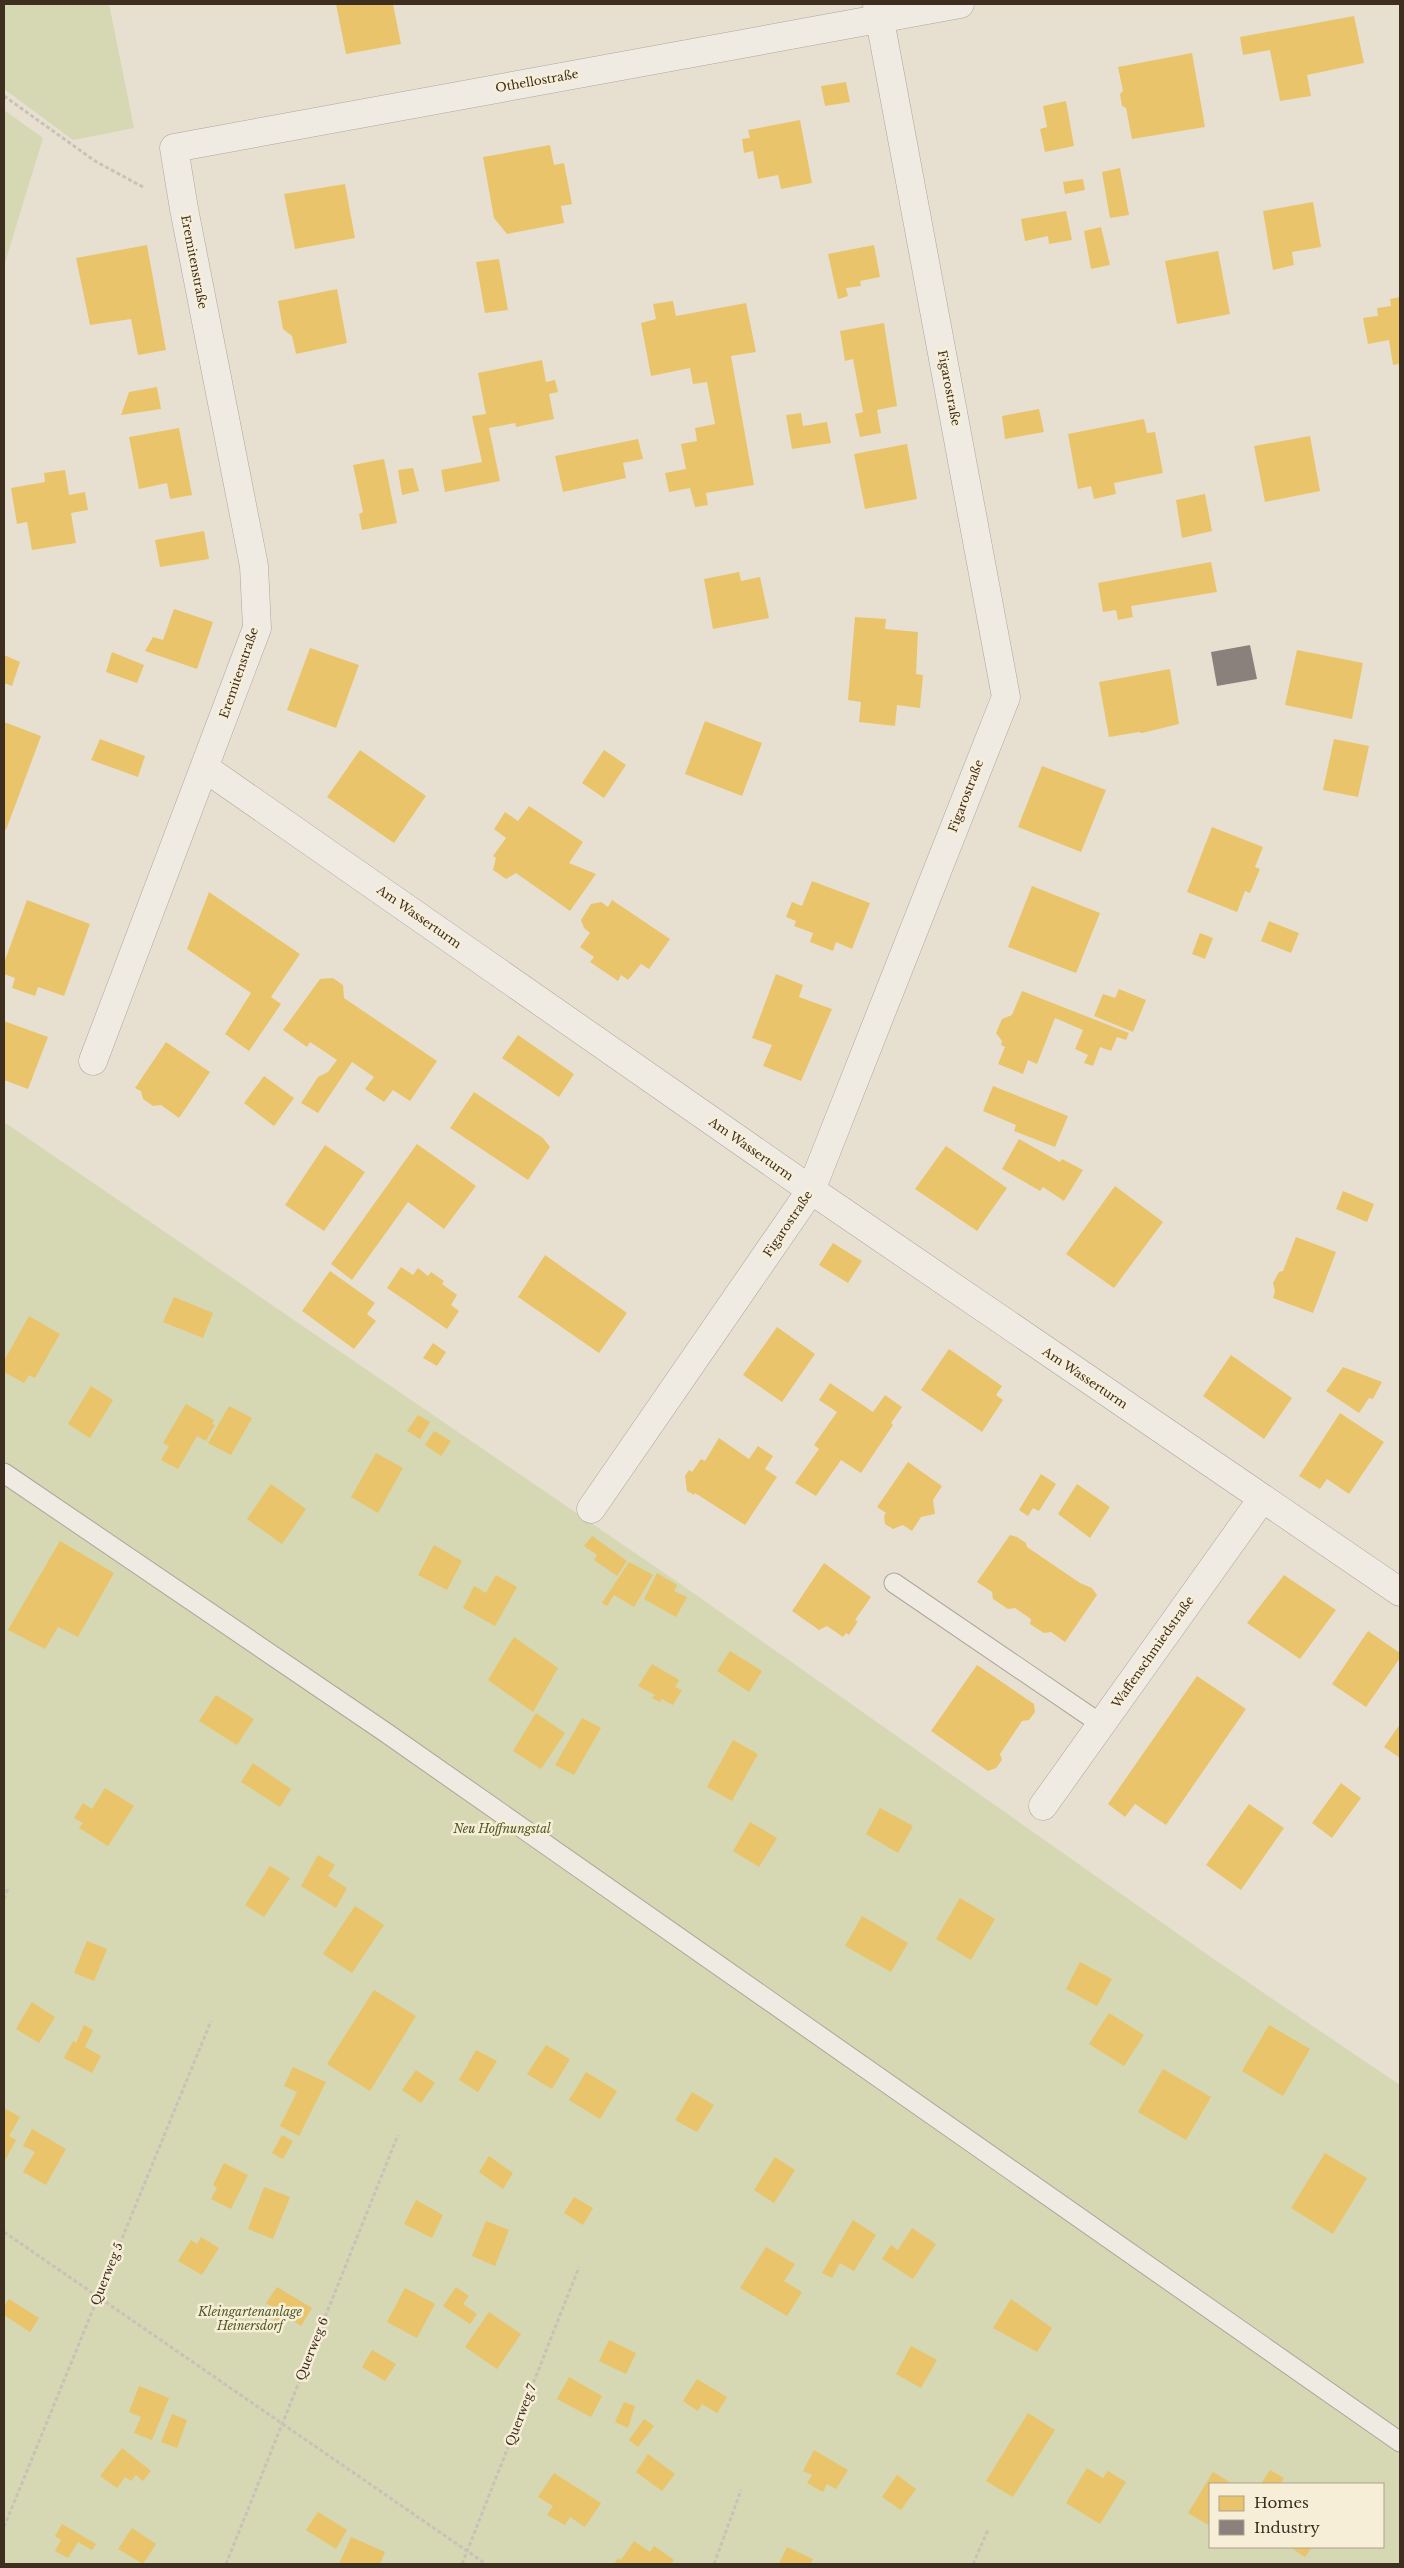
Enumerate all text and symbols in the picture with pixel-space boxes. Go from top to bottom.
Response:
street label: Othellostraße [494,66,580,95]
street label: Eremitenstraße [178,214,211,310]
street label: Figarostraße [935,349,964,427]
street label: Eremitenstraße [216,625,261,720]
street label: Figarostraße [945,757,986,834]
street label: Am Wasserturm [373,881,464,951]
street label: Am Wasserturm [705,1113,796,1183]
street label: Figarostraße [760,1188,815,1260]
street label: Am Wasserturm [1039,1343,1131,1412]
street label: Waffenschmiedstraße [1108,1593,1197,1711]
park label: Neu Hoffnungstal [452,1821,551,1836]
street label: Querweg 5 [87,2240,126,2307]
park label: Kleingartenanlage Heinersdorf [197,2304,303,2333]
street label: Querweg 6 [292,2315,331,2383]
street label: Querweg 7 [502,2381,540,2448]
legend [1209,2483,1384,2548]
text: Homes [1254,2493,1309,2512]
text: Industry [1254,2518,1320,2537]

